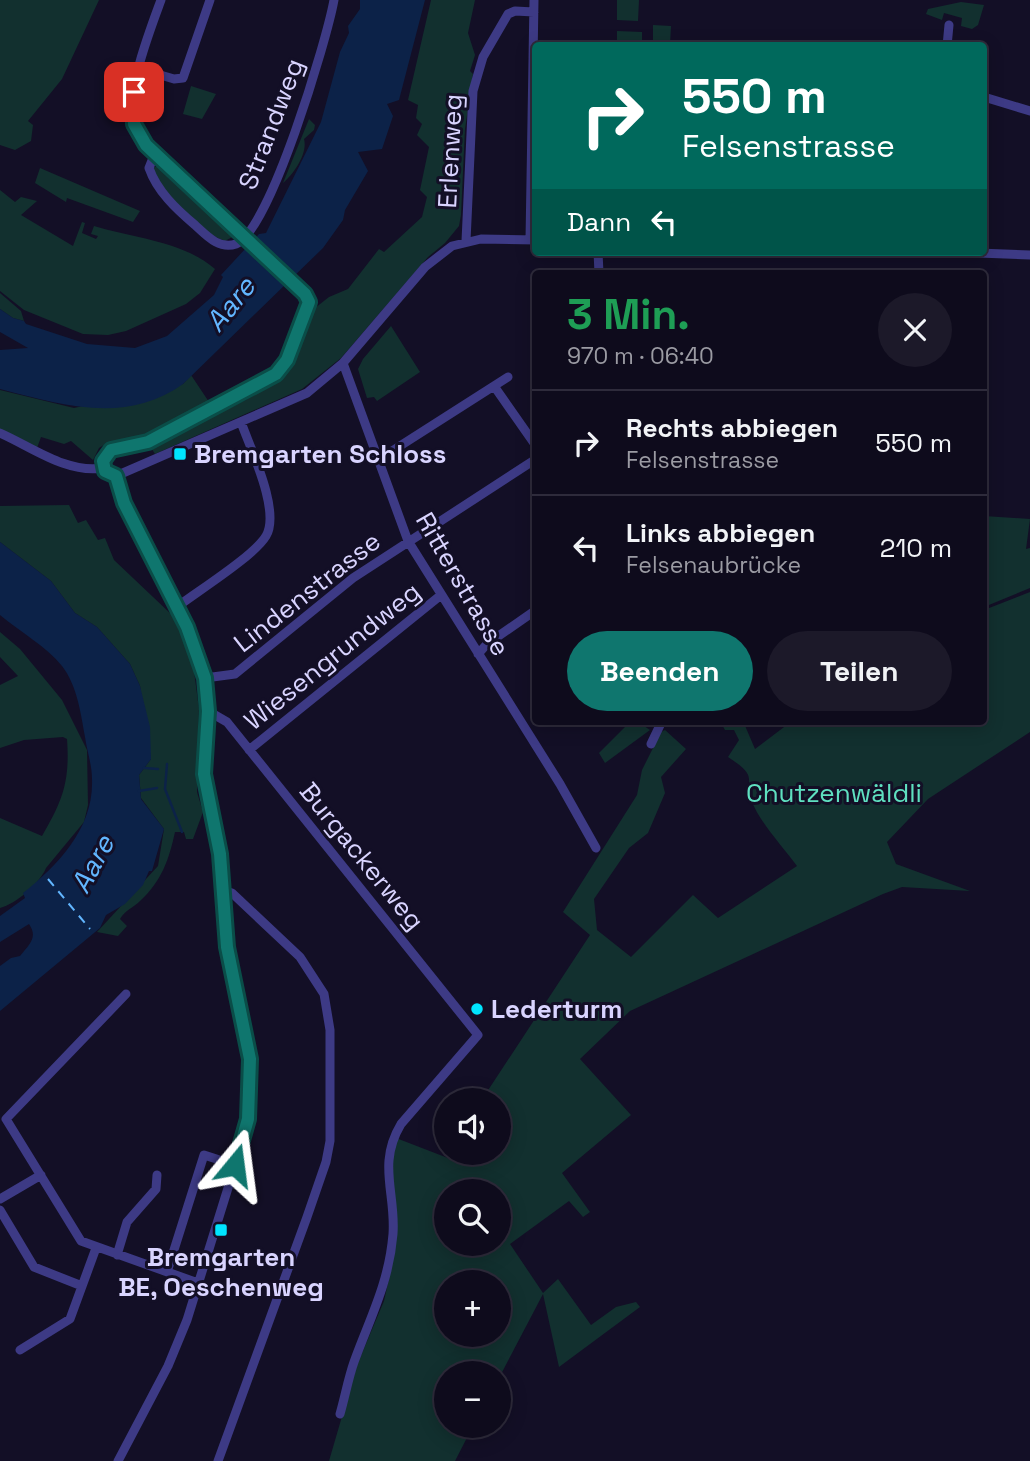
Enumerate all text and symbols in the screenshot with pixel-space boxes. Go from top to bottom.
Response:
street label: Strandweg [230,54,312,194]
pin [104,62,164,122]
text: 550 m [682,65,827,127]
icon: right [567,70,658,161]
icon: arrive [115,73,153,111]
street label: Erlenweg [430,93,470,209]
text: Felsenstrasse [682,126,895,166]
icon: left [645,203,683,241]
text: Dann [567,205,631,239]
water label: Aare [197,268,264,339]
text: 3 Min. [567,288,690,341]
button: close [878,293,952,367]
text: 970 m · 06:40 [567,341,714,371]
text: Rechts abbiegen [626,411,838,445]
icon: right [567,424,605,462]
text: 550 m [875,426,952,460]
place label: Bremgarten Schloss [194,437,446,471]
text: Felsenstrasse [626,445,779,475]
marker: Bremgarten Schloss [172,446,188,462]
street label: Ritterstrasse [408,506,518,662]
text: Links abbiegen [626,516,815,550]
street label: Lindenstrasse [227,524,387,660]
icon: left [567,529,605,567]
text: 210 m [880,531,952,565]
text: Felsenaubrücke [626,550,801,580]
street label: Wiesengrundweg [237,574,427,738]
button: Beenden [567,631,753,711]
button: Teilen [767,631,952,711]
street label: Burgackerweg [292,775,432,937]
park label: Chutzenwäldli [746,776,922,810]
water label: Aare [62,828,123,899]
place label: Lederturm [491,992,622,1026]
marker: Lederturm [469,1001,485,1017]
map controls [434,1088,511,1438]
button: sound [434,1088,511,1165]
position arrow [198,1128,272,1202]
button: search [434,1179,511,1256]
marker: Bremgarten BE, Oeschenweg [213,1222,229,1238]
place label: Bremgarten BE, Oeschenweg [118,1240,324,1304]
button: + [434,1270,511,1347]
button: − [434,1361,511,1438]

